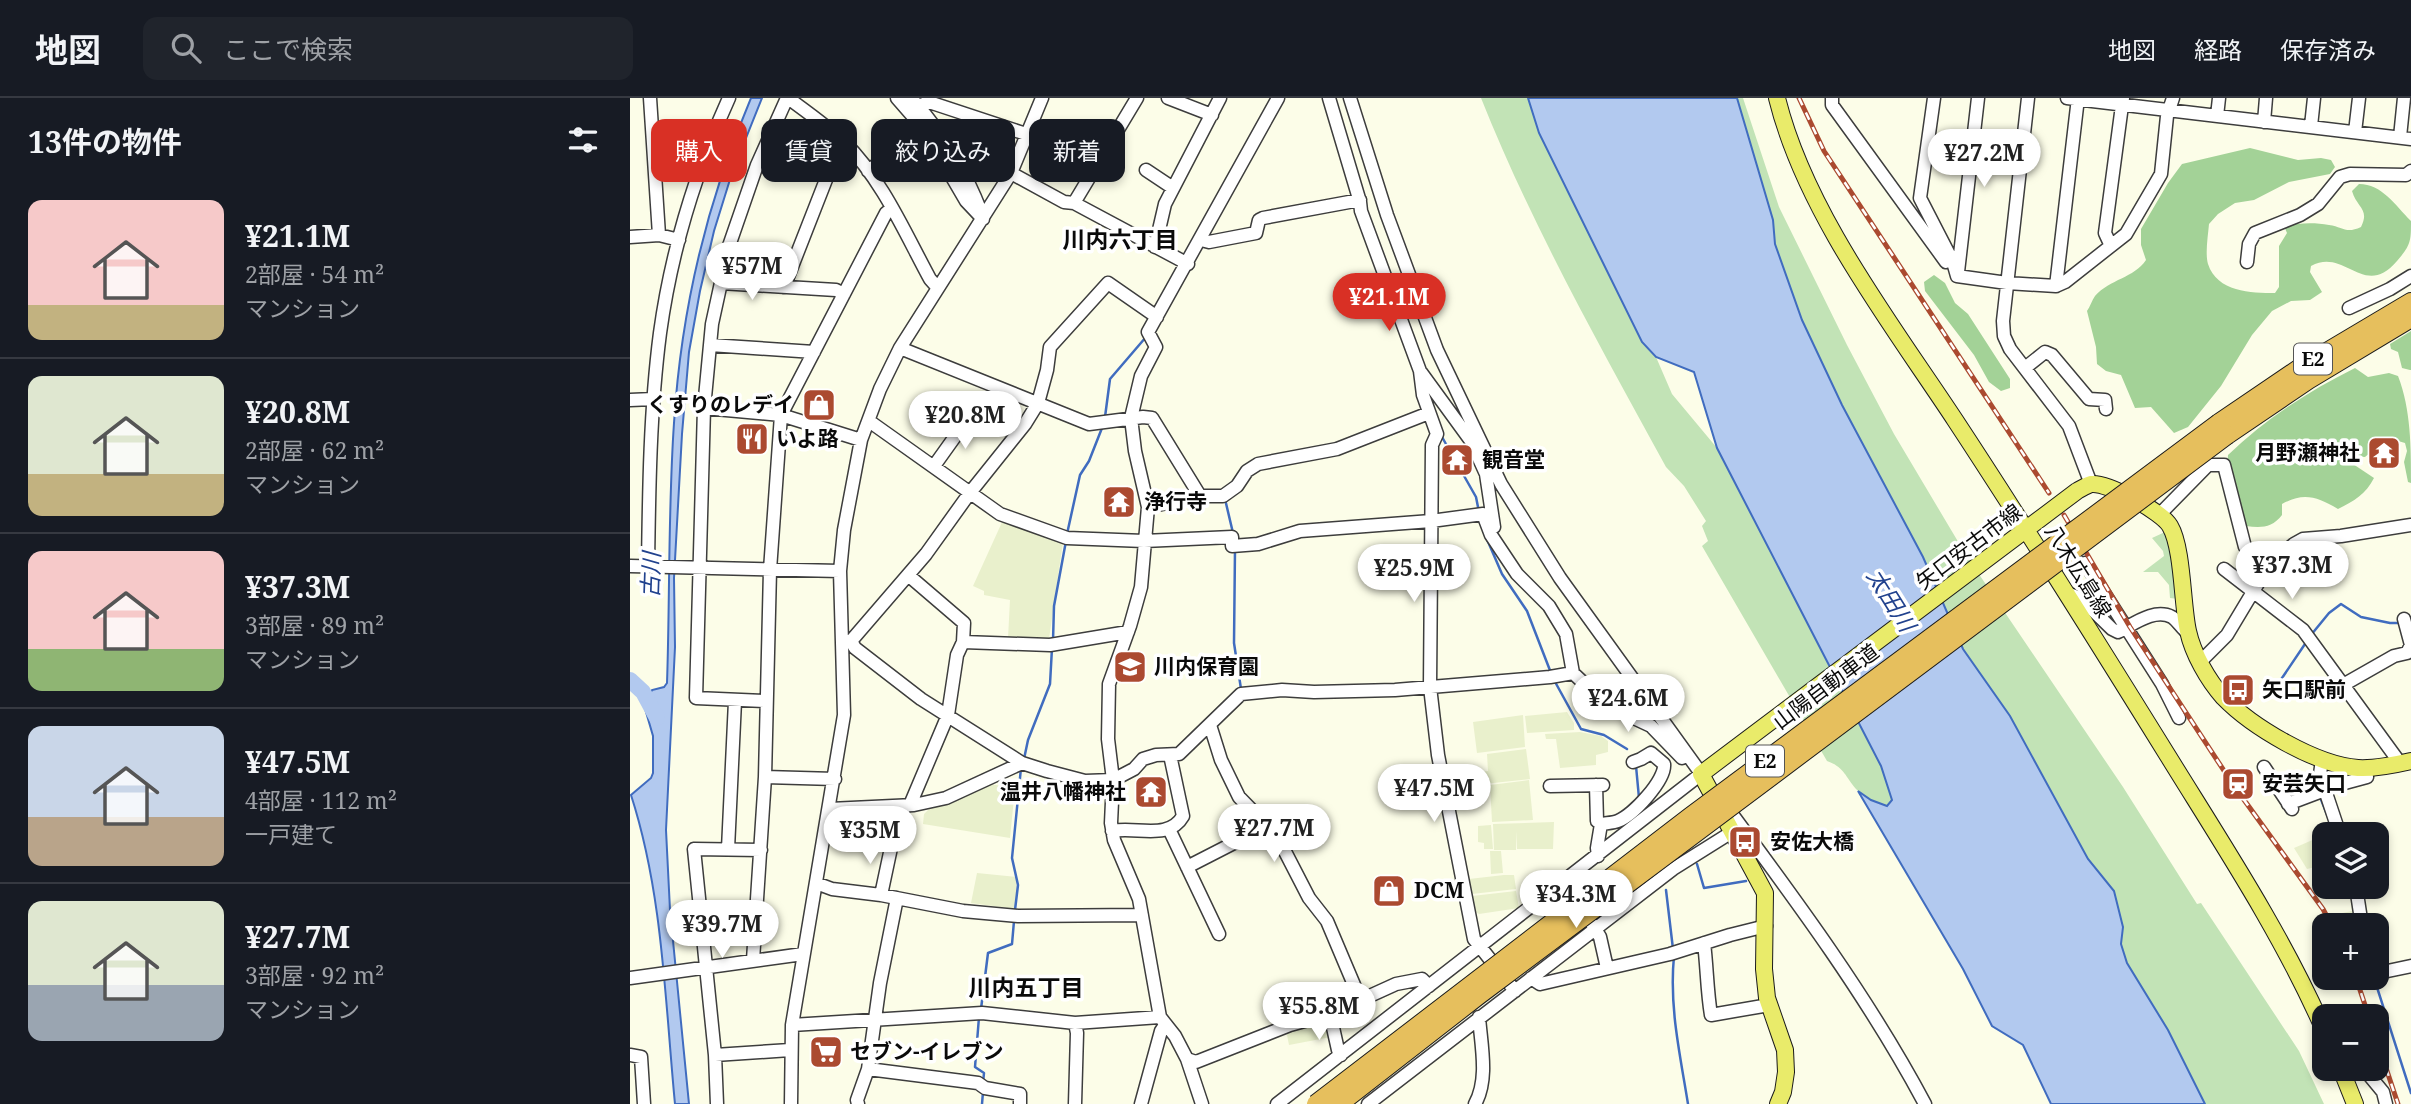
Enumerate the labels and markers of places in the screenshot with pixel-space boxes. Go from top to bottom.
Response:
pin: ¥27.2M [1927,130,2041,189]
pin: ¥57M [711,242,793,302]
pin: ¥21.1M [1332,274,1446,333]
shop icon: くすりのレデイ [800,386,838,424]
place label: くすりのレデイ [647,390,794,418]
pin: ¥20.8M [908,392,1022,451]
restaurant icon: いよ路 [733,420,771,458]
place label: いよ路 [776,424,839,452]
temple icon: 月野瀬神社 [2365,434,2403,472]
place label: 月野瀬神社 [2255,438,2360,466]
temple icon: 観音堂 [1438,441,1476,479]
place label: 観音堂 [1482,445,1545,473]
temple icon: 浄行寺 [1100,483,1138,521]
place label: 浄行寺 [1144,487,1207,515]
pin: ¥37.3M [2235,542,2349,601]
pin: ¥25.9M [1357,545,1471,604]
school or university icon: 川内保育園 [1111,648,1149,686]
place label: 川内保育園 [1154,652,1259,680]
bus stop icon: 矢口駅前 [2219,671,2257,709]
pin: ¥24.6M [1571,674,1685,734]
place label: 矢口駅前 [2262,675,2346,703]
pin: ¥47.5M [1377,764,1491,824]
station icon: 安芸矢口 [2219,765,2257,803]
place label: 安芸矢口 [2262,769,2346,797]
temple icon: 温井八幡神社 [1132,773,1170,811]
place label: 温井八幡神社 [1000,777,1126,805]
pin: ¥27.7M [1217,804,1331,864]
pin: ¥35M [829,806,911,866]
bus stop icon: 安佐大橋 [1726,823,1764,861]
place label: 安佐大橋 [1770,827,1854,855]
pin: ¥34.3M [1519,870,1633,930]
shop icon: DCM [1370,872,1408,910]
place label: DCM [1414,876,1464,904]
pin: ¥39.7M [665,900,779,960]
pin: ¥55.8M [1262,982,1376,1042]
supermarket icon: セブン-イレブン [807,1033,845,1071]
place label: セブン-イレブン [850,1037,1004,1065]

